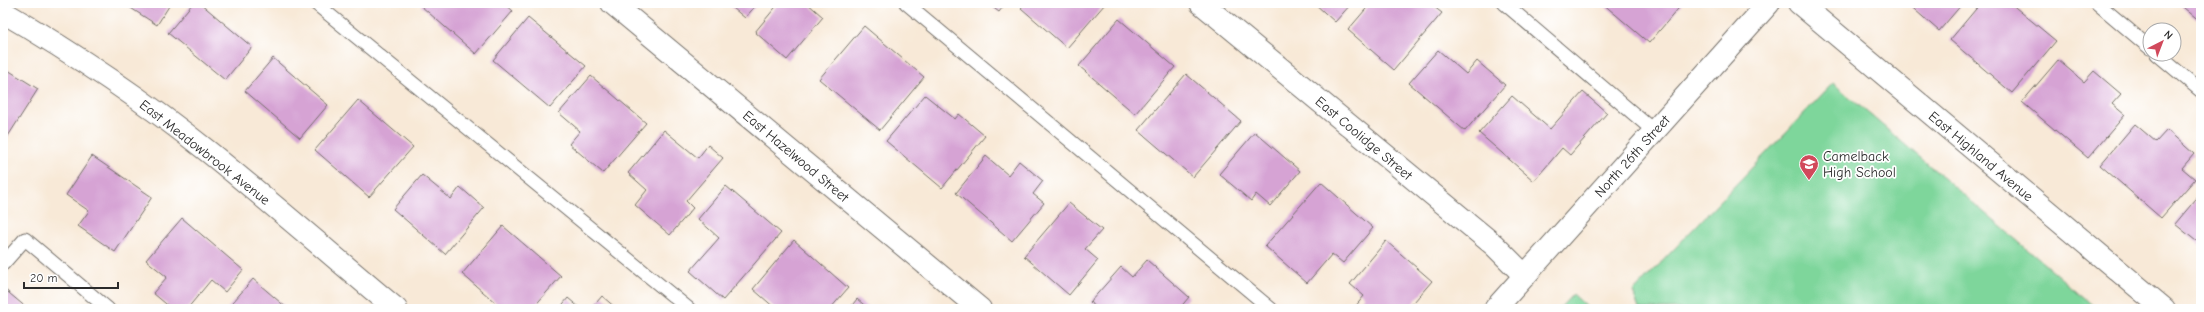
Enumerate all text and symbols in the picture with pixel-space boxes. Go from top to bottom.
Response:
north arrow [2142,22,2182,62]
text: N [2161,28,2175,42]
street label: East Coolidge Street [1312,93,1416,185]
street label: East Meadowbrook Avenue [136,96,273,209]
street label: East Hazelwood Street [739,107,853,206]
street label: East Highland Avenue [1925,108,2036,205]
street label: North 26th Street [1591,111,1674,201]
place label: Camelback High School [1823,148,1896,181]
school or university icon: Camelback High School [1798,153,1820,181]
scale bar [24,264,118,290]
text: 20 m [30,271,58,285]

